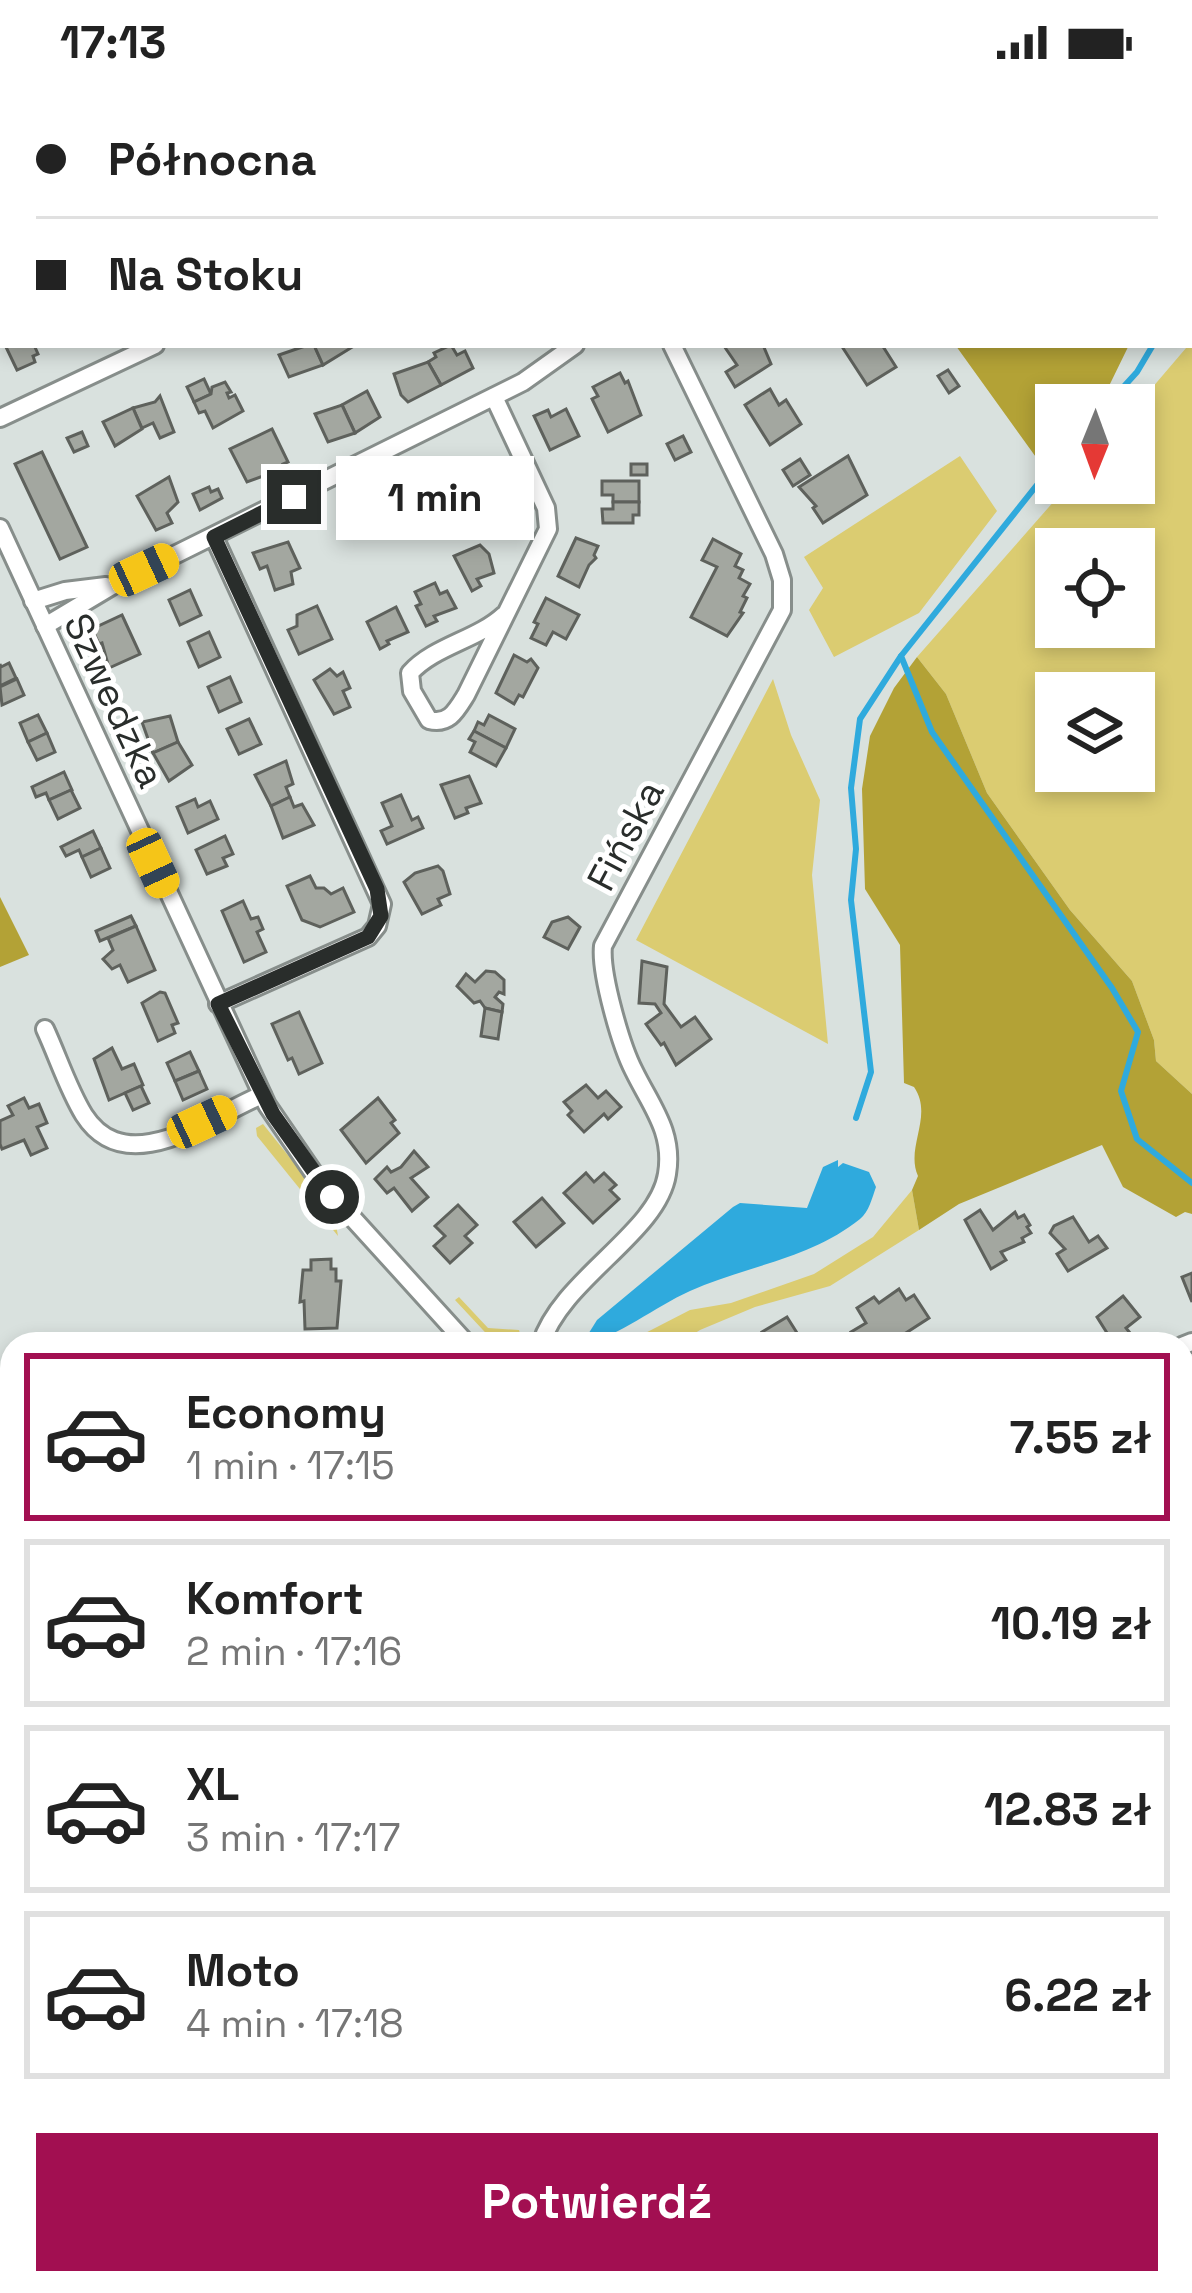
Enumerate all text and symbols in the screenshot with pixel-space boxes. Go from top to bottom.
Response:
text: 17:13 [60,14,166,71]
text: Północna [108,131,316,188]
text: Na Stoku [108,246,303,303]
north arrow [1035,384,1155,504]
map controls [1035,384,1155,792]
callout: 1 min [336,455,534,539]
route end [267,470,321,524]
text: 1 min [387,473,483,522]
button: locate [1035,528,1155,648]
car [104,538,184,602]
street label: Szwedzka [53,605,176,795]
button: layers [1035,672,1155,792]
street label: Fińska [576,772,675,899]
car [121,823,185,903]
car [162,1090,242,1154]
route start [305,1170,359,1224]
icon: car [42,1383,150,1491]
text: Economy [186,1384,386,1441]
text: 7.55 zł [1010,1409,1152,1466]
text: 1 min · 17:15 [186,1441,395,1490]
icon: car [42,1569,150,1677]
text: Komfort [186,1570,364,1627]
text: 10.19 zł [991,1595,1152,1652]
text: 2 min · 17:16 [186,1627,402,1676]
icon: car [42,1755,150,1863]
text: XL [186,1756,239,1813]
text: 12.83 zł [984,1781,1152,1838]
text: 3 min · 17:17 [186,1813,400,1862]
icon: car [42,1941,150,2049]
text: Moto [186,1942,300,1999]
text: 6.22 zł [1004,1967,1152,2024]
text: 4 min · 17:18 [186,1999,404,2048]
button: Potwierdź [36,2133,1158,2271]

